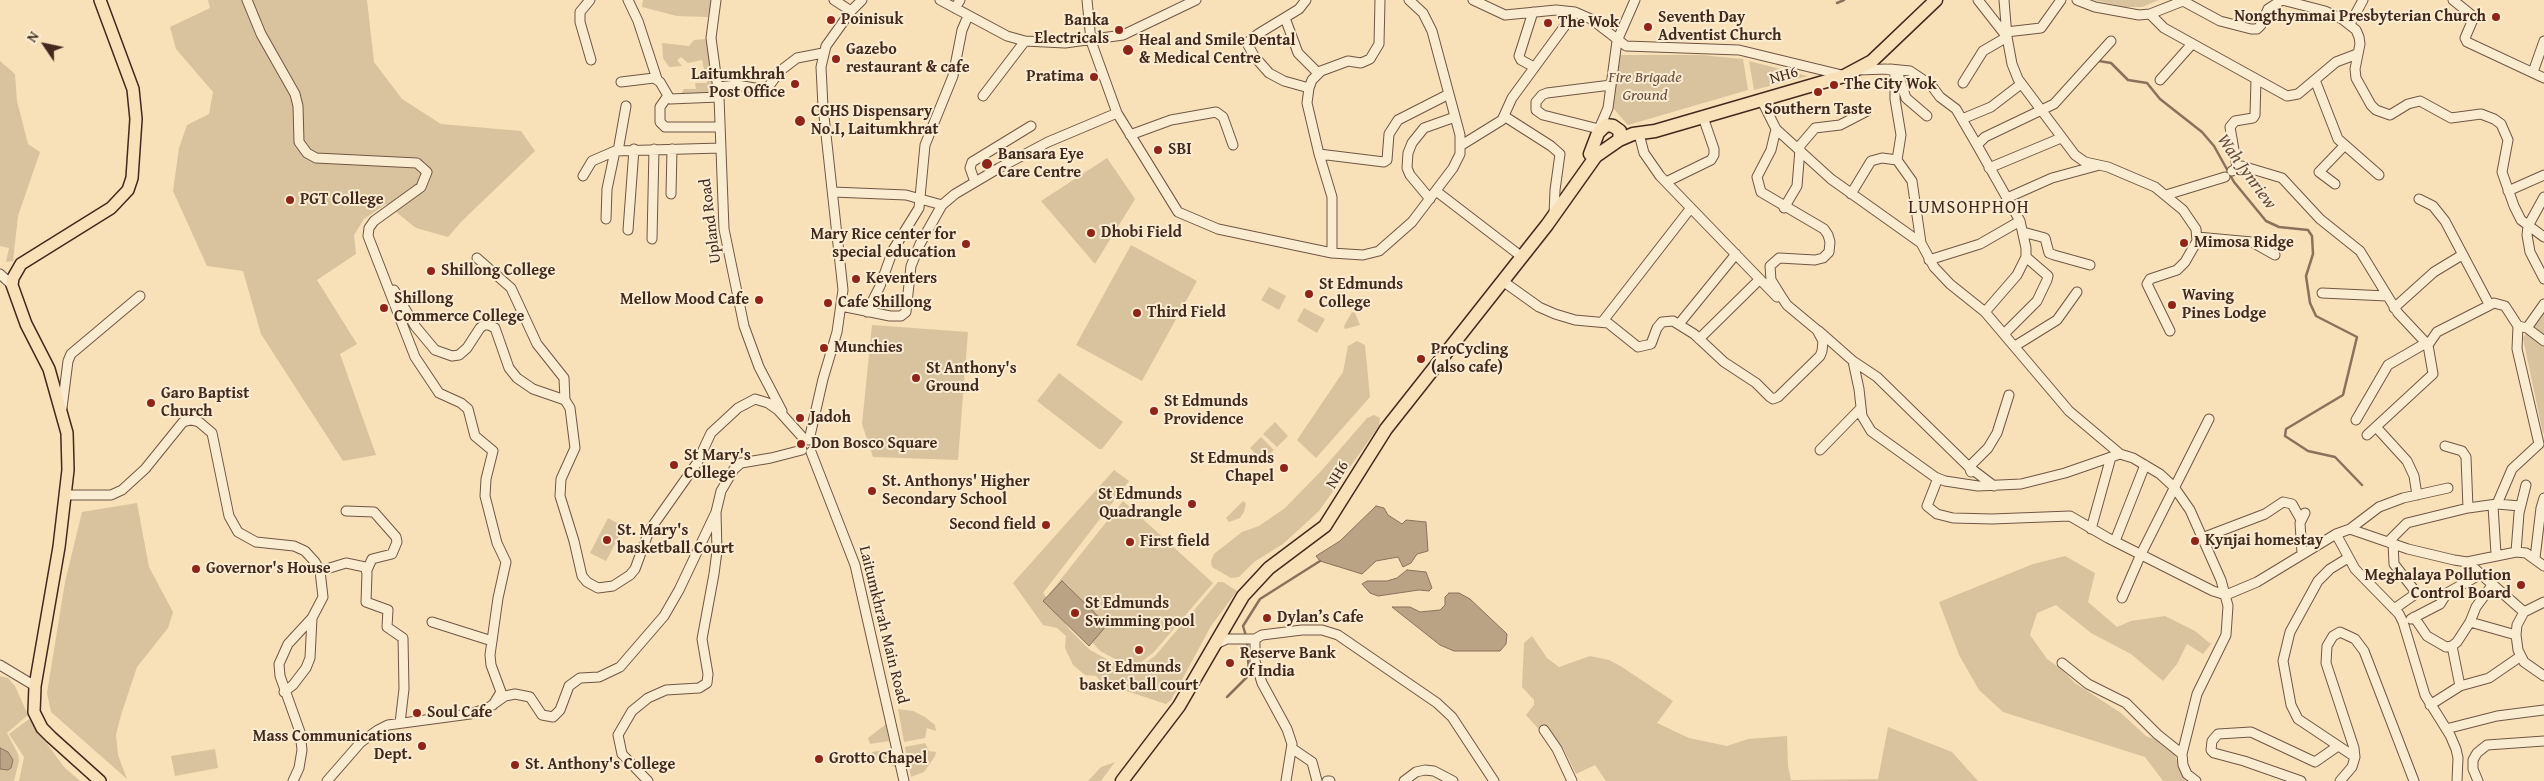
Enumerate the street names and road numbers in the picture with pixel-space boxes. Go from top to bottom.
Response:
street label: NH6 [1768,63,1800,89]
street label: Upland Road [696,177,726,265]
street label: NH6 [1322,458,1354,492]
street label: Laitumkhrah Main Road [854,544,912,706]

